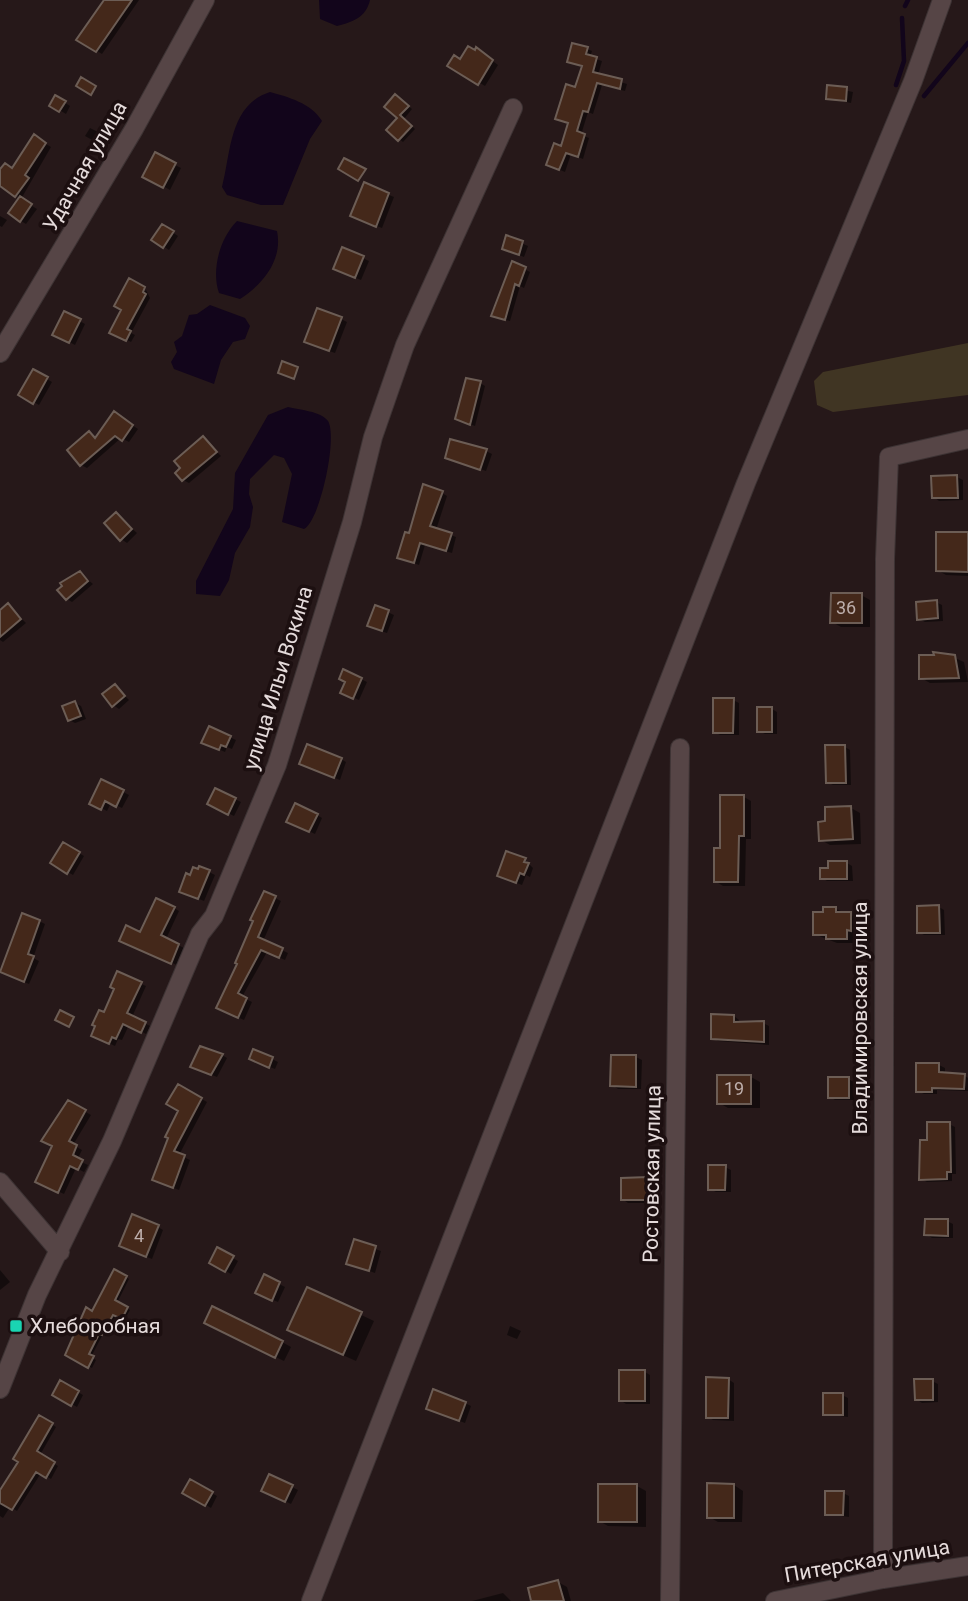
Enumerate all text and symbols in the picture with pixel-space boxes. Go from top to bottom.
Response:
street label: Удачная улица [38,97,132,235]
street label: улица Ильи Вокина [239,583,317,773]
house number: 36 [836,597,856,618]
street label: Владимировская улица [848,901,872,1135]
house number: 19 [724,1078,744,1099]
street label: Ростовская улица [638,1085,666,1263]
house number: 4 [134,1225,144,1246]
place label: Хлеборобная [30,1314,160,1338]
marker: Хлеборобная [8,1318,24,1334]
street label: Питерская улица [782,1535,952,1587]

